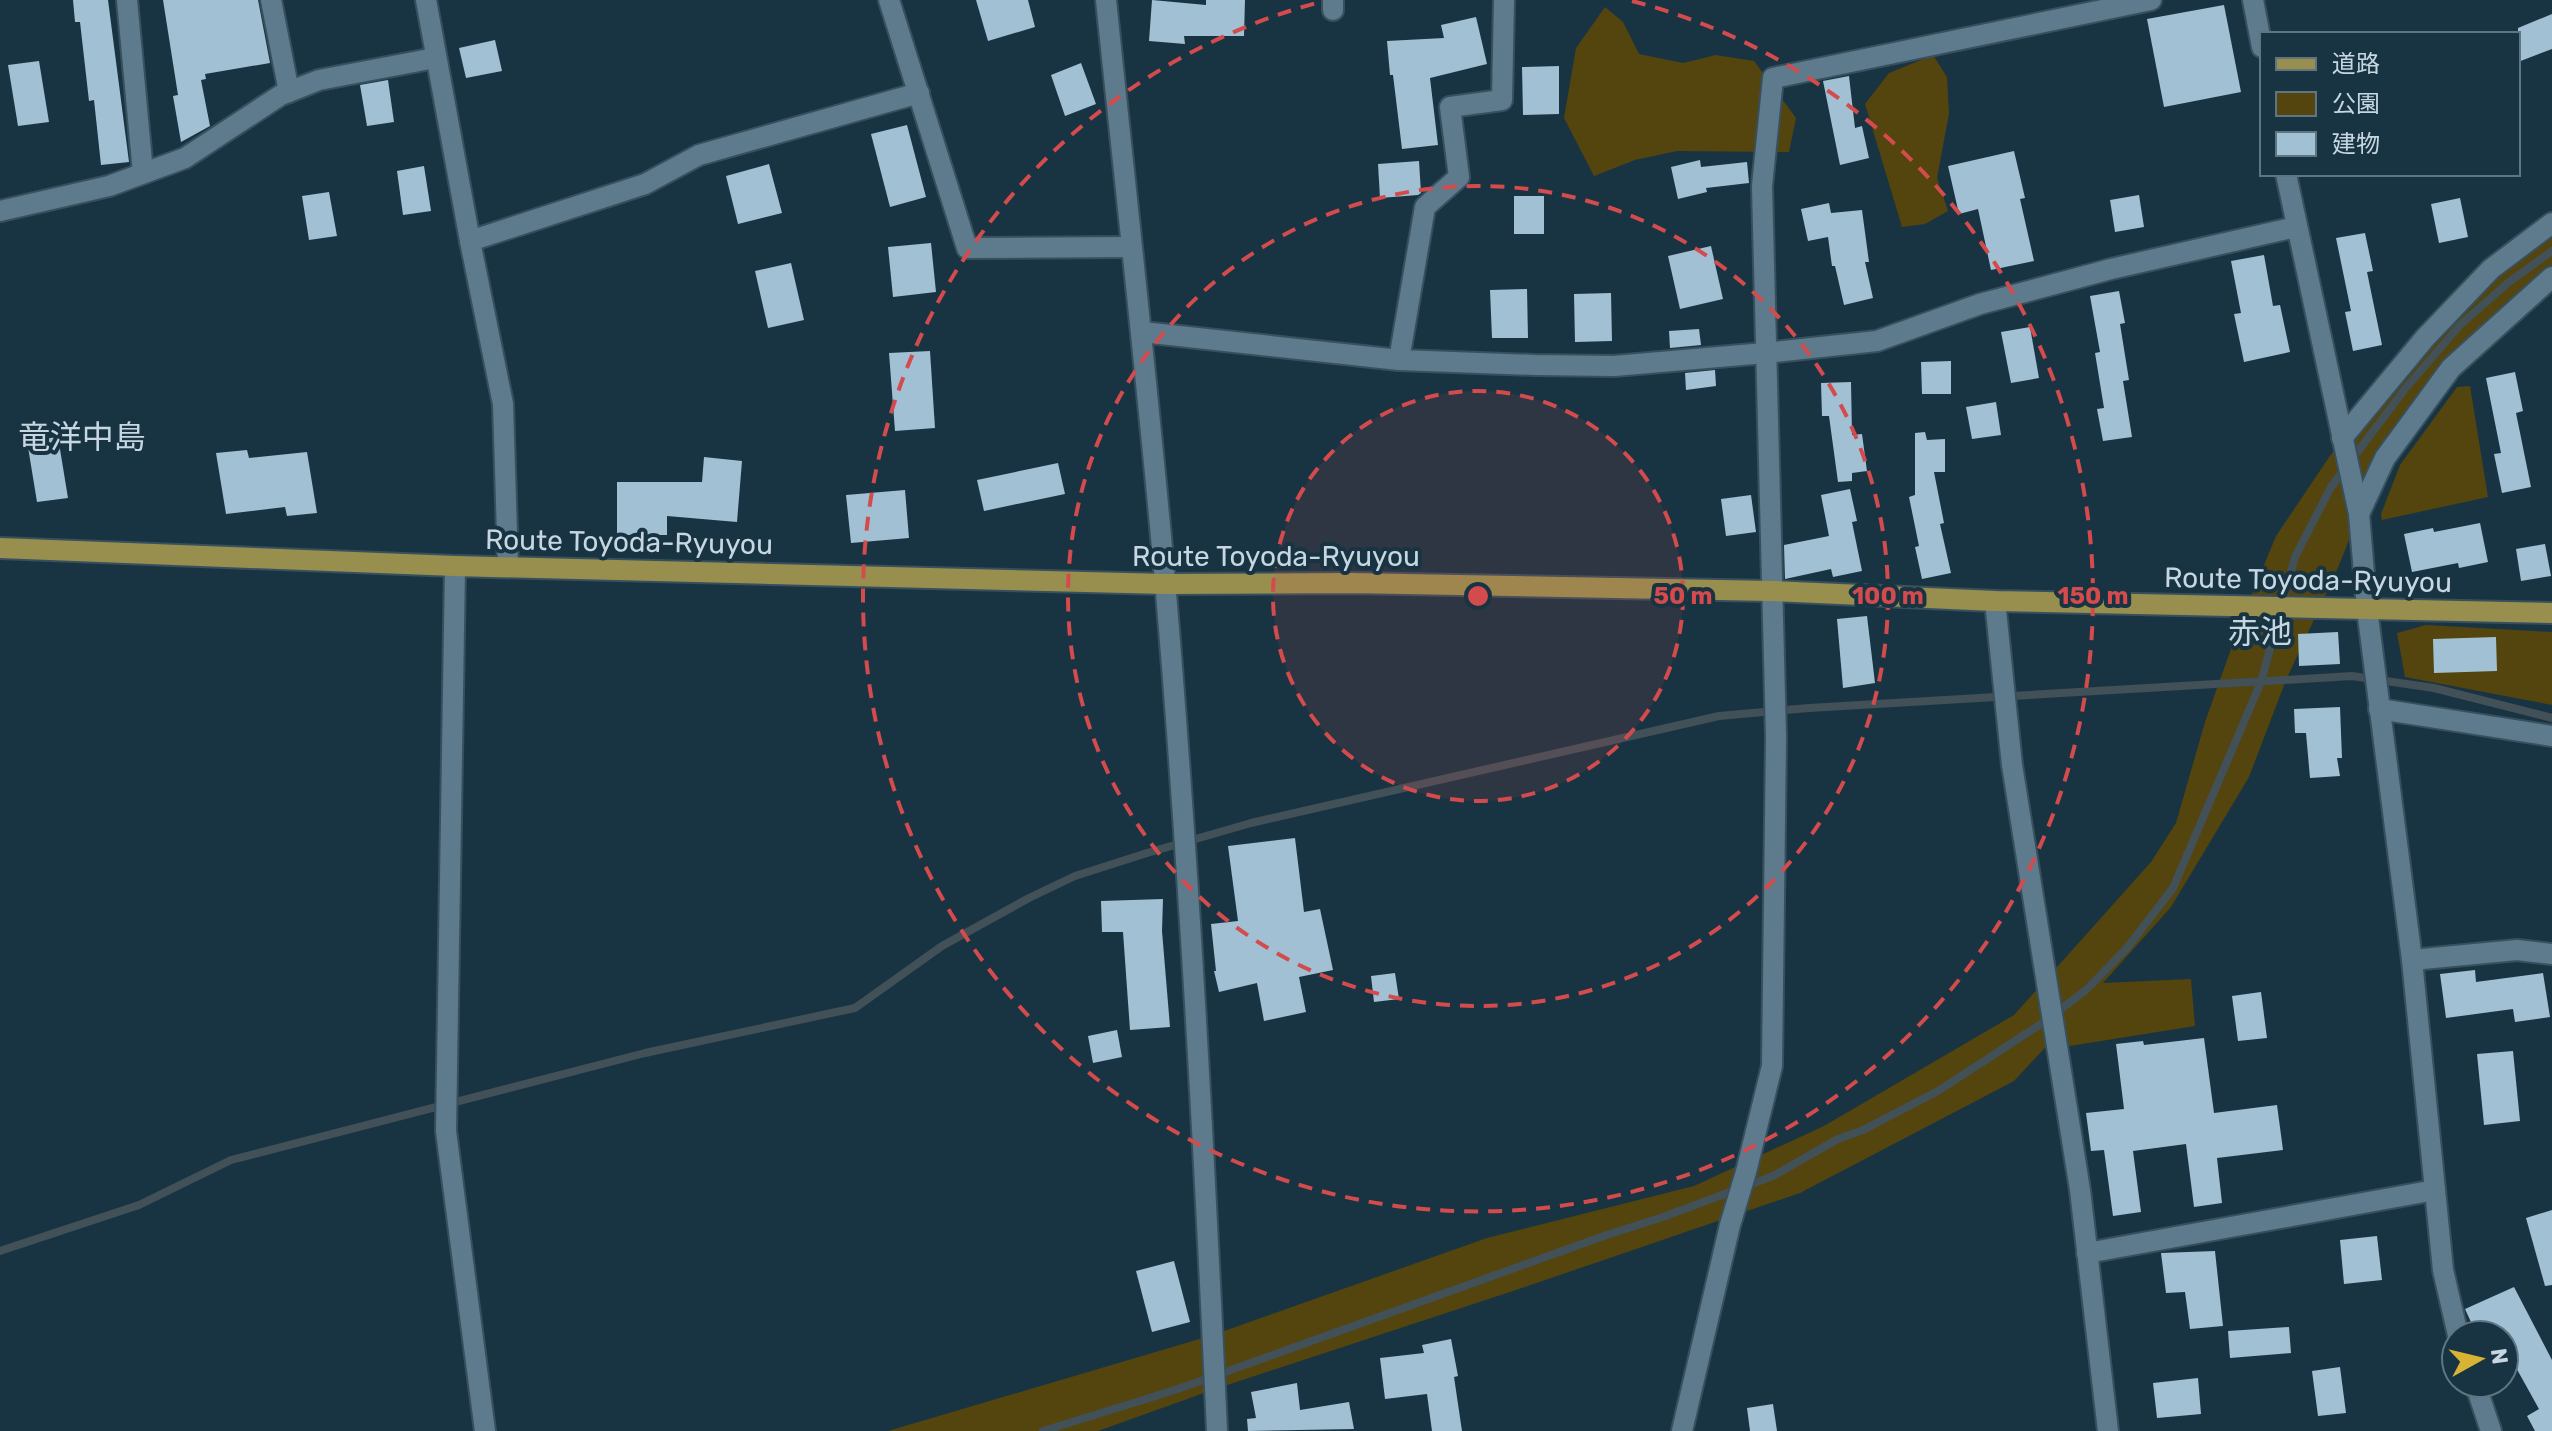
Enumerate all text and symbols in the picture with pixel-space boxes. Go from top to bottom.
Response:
legend [2260,32,2520,176]
text: 道路 [2332,50,2380,78]
text: 公園 [2332,90,2380,118]
text: 建物 [2332,130,2380,158]
district label: 竜洋中島 [18,418,146,456]
street label: Route Toyoda-Ryuyou [485,523,773,561]
street label: Route Toyoda-Ryuyou [1132,540,1420,573]
street label: Route Toyoda-Ryuyou [2164,561,2452,599]
centre of rings [1464,582,1492,610]
text: 50 m [1654,582,1712,610]
text: 100 m [1852,582,1924,610]
text: 150 m [2058,582,2128,610]
district label: 赤池 [2228,613,2292,651]
north arrow [2440,1319,2520,1399]
text: N [2485,1347,2514,1366]

